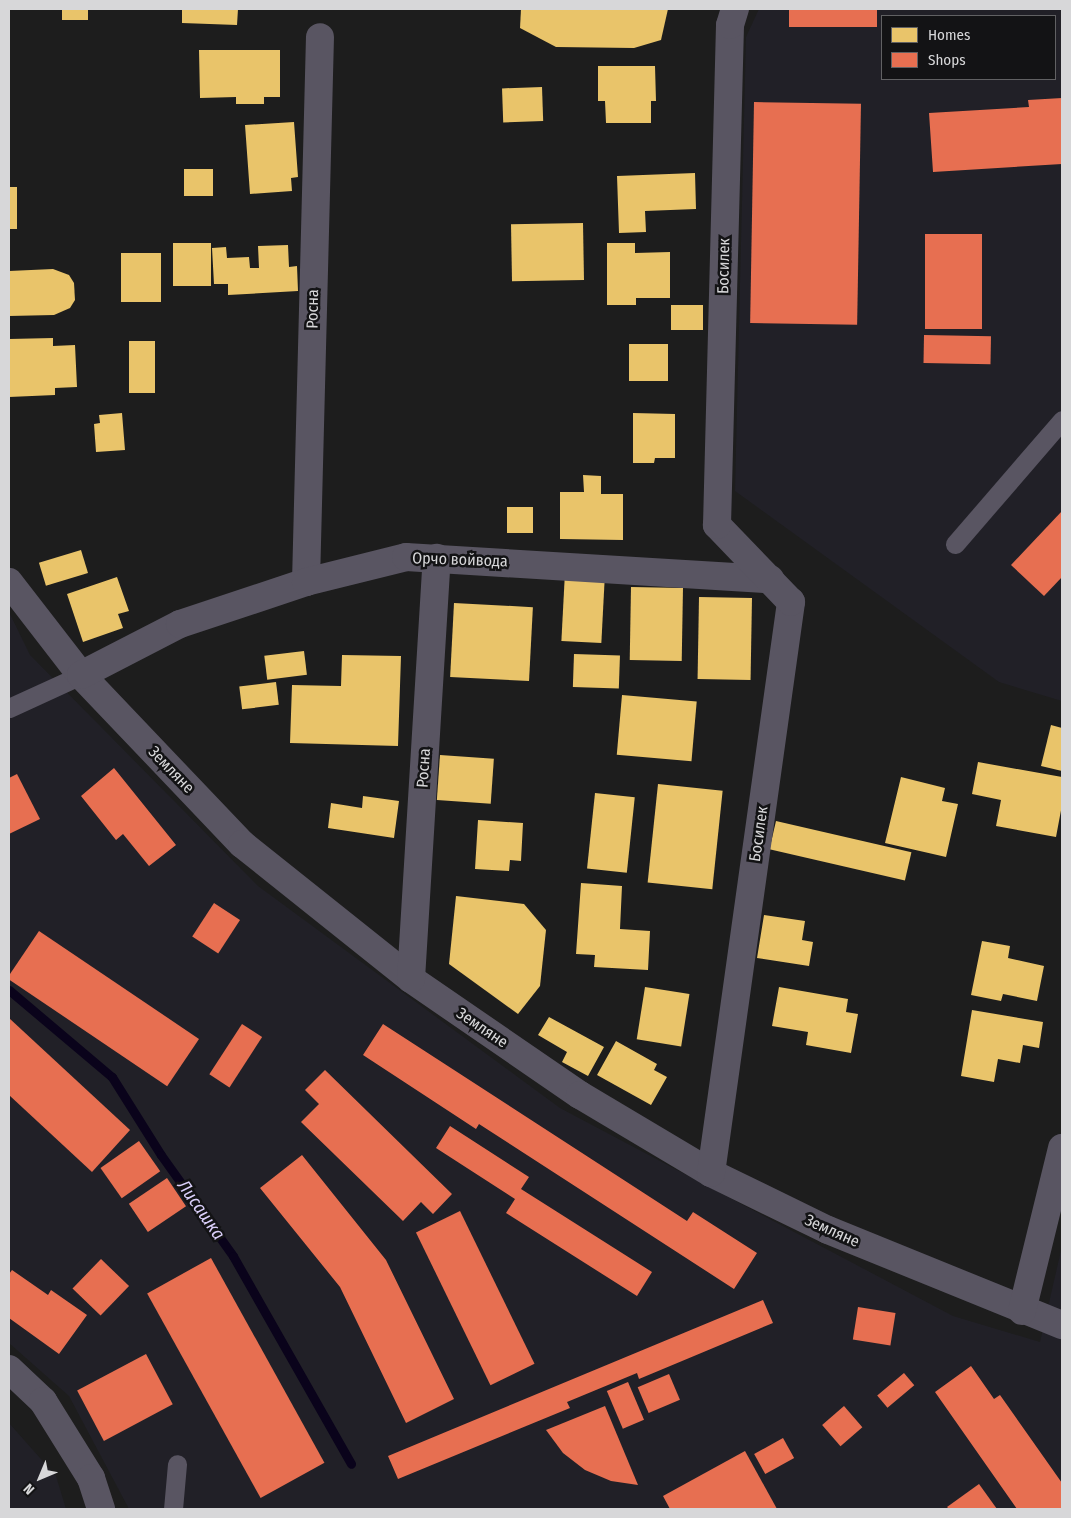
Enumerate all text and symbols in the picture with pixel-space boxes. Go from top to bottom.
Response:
legend [881,15,1056,80]
text: Homes [928,26,970,44]
text: Shops [928,51,966,69]
street label: Босилек [714,238,734,294]
street label: Росна [303,289,323,329]
street label: Орчо войвода [412,549,508,571]
street label: Земляне [144,743,198,797]
street label: Росна [413,748,435,788]
street label: Босилек [746,805,772,863]
street label: Земляне [453,1004,511,1052]
water label: Лисашка [173,1176,229,1244]
street label: Земляне [802,1210,862,1252]
north arrow [15,1453,65,1503]
text: N [20,1480,38,1498]

